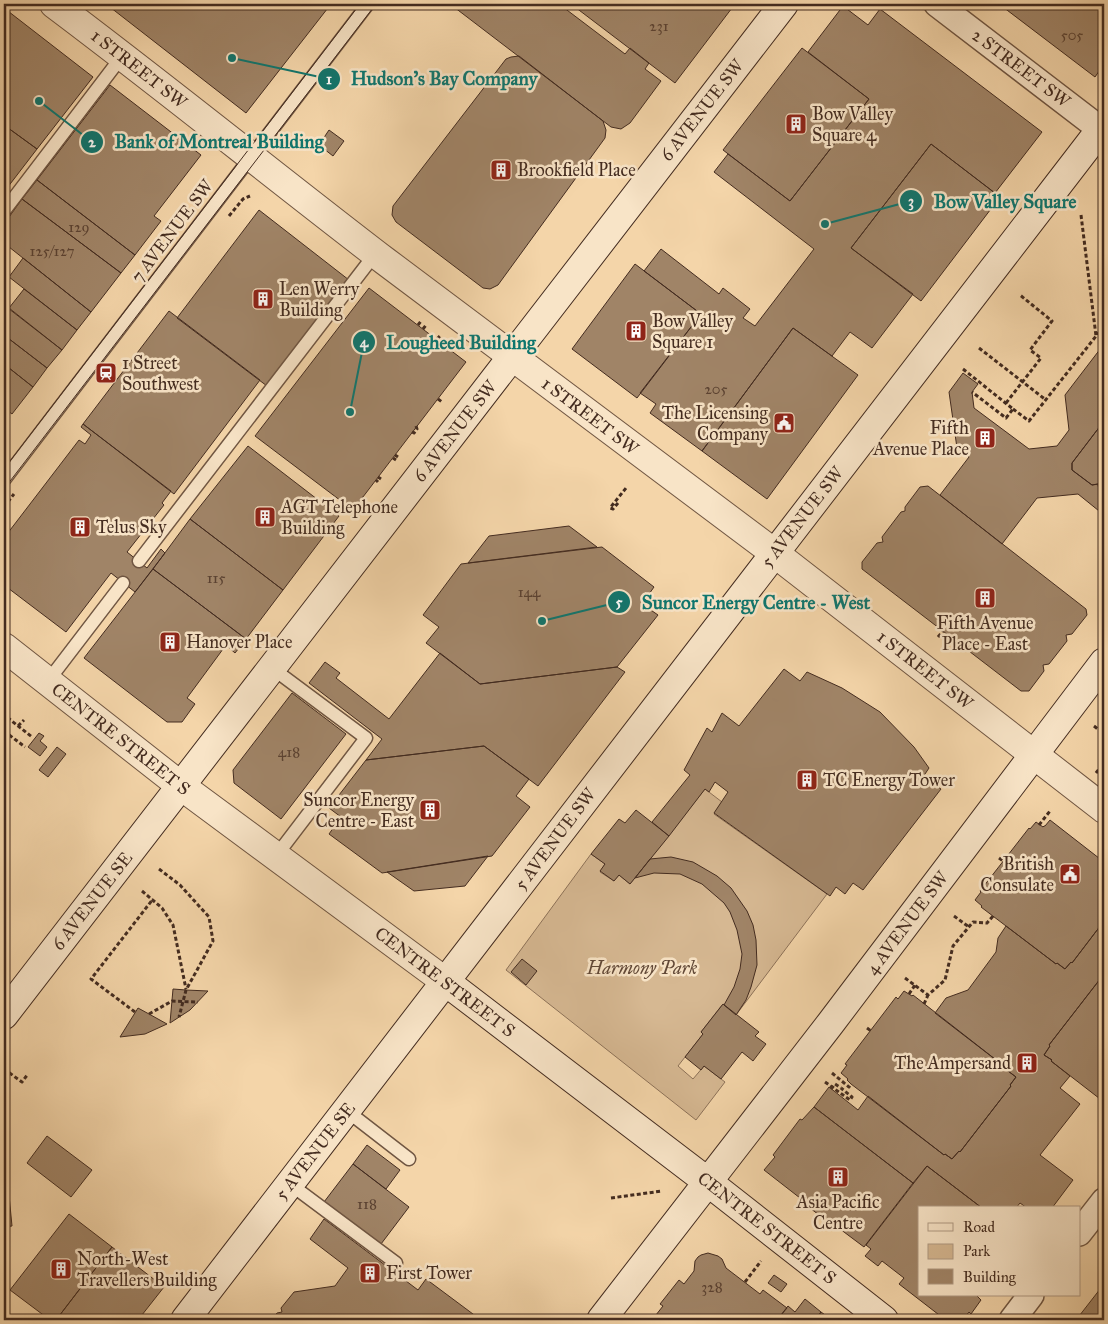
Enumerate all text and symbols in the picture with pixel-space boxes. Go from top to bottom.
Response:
house number: 231 [649,17,669,35]
street label: 2 STREET SW [967,24,1075,113]
street label: 1 STREET SW [87,25,192,114]
house number: 505 [1061,26,1083,44]
street label: 6 AVENUE SW [655,54,749,165]
callout: Hudson's Bay Company [316,62,548,96]
text: Hudson's Bay Company [351,67,538,91]
text: 1 [326,70,332,88]
place label: Bow Valley Square 4 [812,103,894,147]
building icon: Bow Valley Square 4 [784,112,808,136]
callout: Bank of Montreal Building [80,125,334,159]
text: Bank of Montreal Building [115,130,325,154]
text: 2 [88,133,96,151]
building icon: Brookfield Place [489,158,513,182]
place label: Brookfield Place [517,159,636,181]
street label: 7 AVENUE SW [126,174,218,287]
callout: Bow Valley Square [899,184,1086,218]
text: Bow Valley Square [934,190,1076,214]
text: 3 [908,192,914,211]
house number: 129 [68,218,90,236]
house number: 125/127 [30,242,74,260]
place label: Len Werry Building [279,278,360,322]
building icon: Len Werry Building [251,287,275,311]
place label: Bow Valley Square 1 [652,310,734,354]
building icon: Bow Valley Square 1 [624,319,648,343]
callout: Lougheed Building [351,325,546,359]
text: Lougheed Building [386,331,537,355]
text: 4 [360,333,369,352]
place label: 1 Street Southwest [122,352,200,395]
station icon: 1 Street Southwest [94,361,118,385]
street label: 1 STREET SW [537,372,644,460]
street label: 6 AVENUE SW [408,375,502,486]
house number: 205 [704,380,728,398]
place label: The Licensing Company [662,402,769,445]
public building icon: The Licensing Company [772,411,796,435]
place label: Fifth Avenue Place [872,417,969,460]
building icon: Fifth Avenue Place [973,426,997,450]
street label: 5 AVENUE SW [756,461,849,572]
place label: AGT Telephone Building [280,496,398,540]
building icon: AGT Telephone Building [253,505,277,529]
building icon: Telus Sky [68,515,92,539]
place label: Telus Sky [96,516,167,538]
house number: 115 [207,569,225,587]
house number: 144 [518,583,541,601]
callout: Suncor Energy Centre - West [607,585,880,619]
building icon: Fifth Avenue Place - East [973,586,997,610]
text: Suncor Energy Centre - West [642,591,871,615]
text: 5 [616,593,623,611]
place label: Fifth Avenue Place - East [936,612,1034,655]
street label: 1 STREET SW [873,626,978,715]
building icon: Hanover Place [158,630,182,654]
place label: Hanover Place [186,631,292,653]
street label: CENTRE STREET S [47,678,195,800]
house number: 418 [278,743,300,761]
building icon: TC Energy Tower [795,768,819,792]
place label: TC Energy Tower [823,769,955,792]
street label: 5 AVENUE SW [509,783,601,894]
place label: Suncor Energy Centre - East [303,789,415,832]
building icon: Suncor Energy Centre - East [418,798,442,822]
street label: 6 AVENUE SE [47,847,137,955]
place label: British Consulate [980,853,1054,896]
public building icon: British Consulate [1058,862,1082,886]
street label: 4 AVENUE SW [861,866,954,979]
street label: CENTRE STREET S [371,922,519,1042]
park label: Harmony Park [586,957,697,979]
building icon: The Ampersand [1015,1051,1039,1075]
place label: The Ampersand [894,1052,1011,1074]
street label: 5 AVENUE SE [270,1098,360,1204]
building icon: Asia Pacific Centre [826,1165,850,1189]
street label: CENTRE STREET S [693,1167,841,1289]
place label: Asia Pacific Centre [795,1191,880,1234]
house number: 118 [357,1195,377,1213]
legend [918,1206,1080,1296]
text: Road [963,1218,995,1236]
text: Park [963,1242,990,1260]
place label: North-West Travellers Building [77,1248,217,1292]
building icon: North-West Travellers Building [49,1257,73,1281]
building icon: First Tower [358,1261,382,1285]
place label: First Tower [386,1262,472,1284]
text: Building [963,1268,1017,1286]
house number: 328 [701,1278,723,1296]

